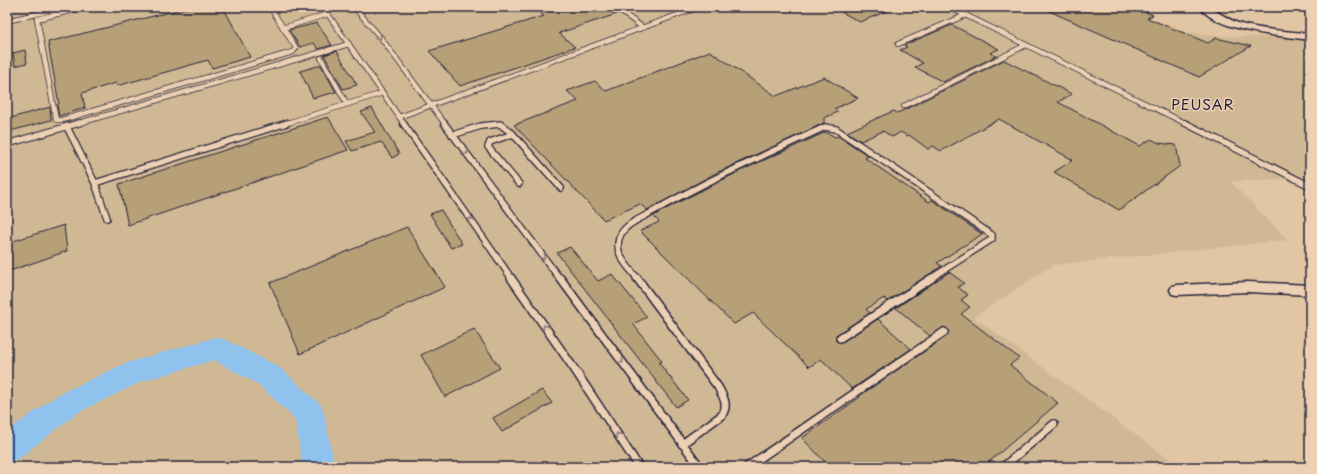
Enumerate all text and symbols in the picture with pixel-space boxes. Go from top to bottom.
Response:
one-way arrow [375,32,382,39]
district label: PEUSAR [1171,94,1235,115]
one-way arrow [461,148,468,155]
one-way arrow [468,217,476,224]
one-way arrow [538,252,545,259]
one-way arrow [542,324,550,331]
one-way arrow [616,357,623,364]
one-way arrow [616,432,623,439]

